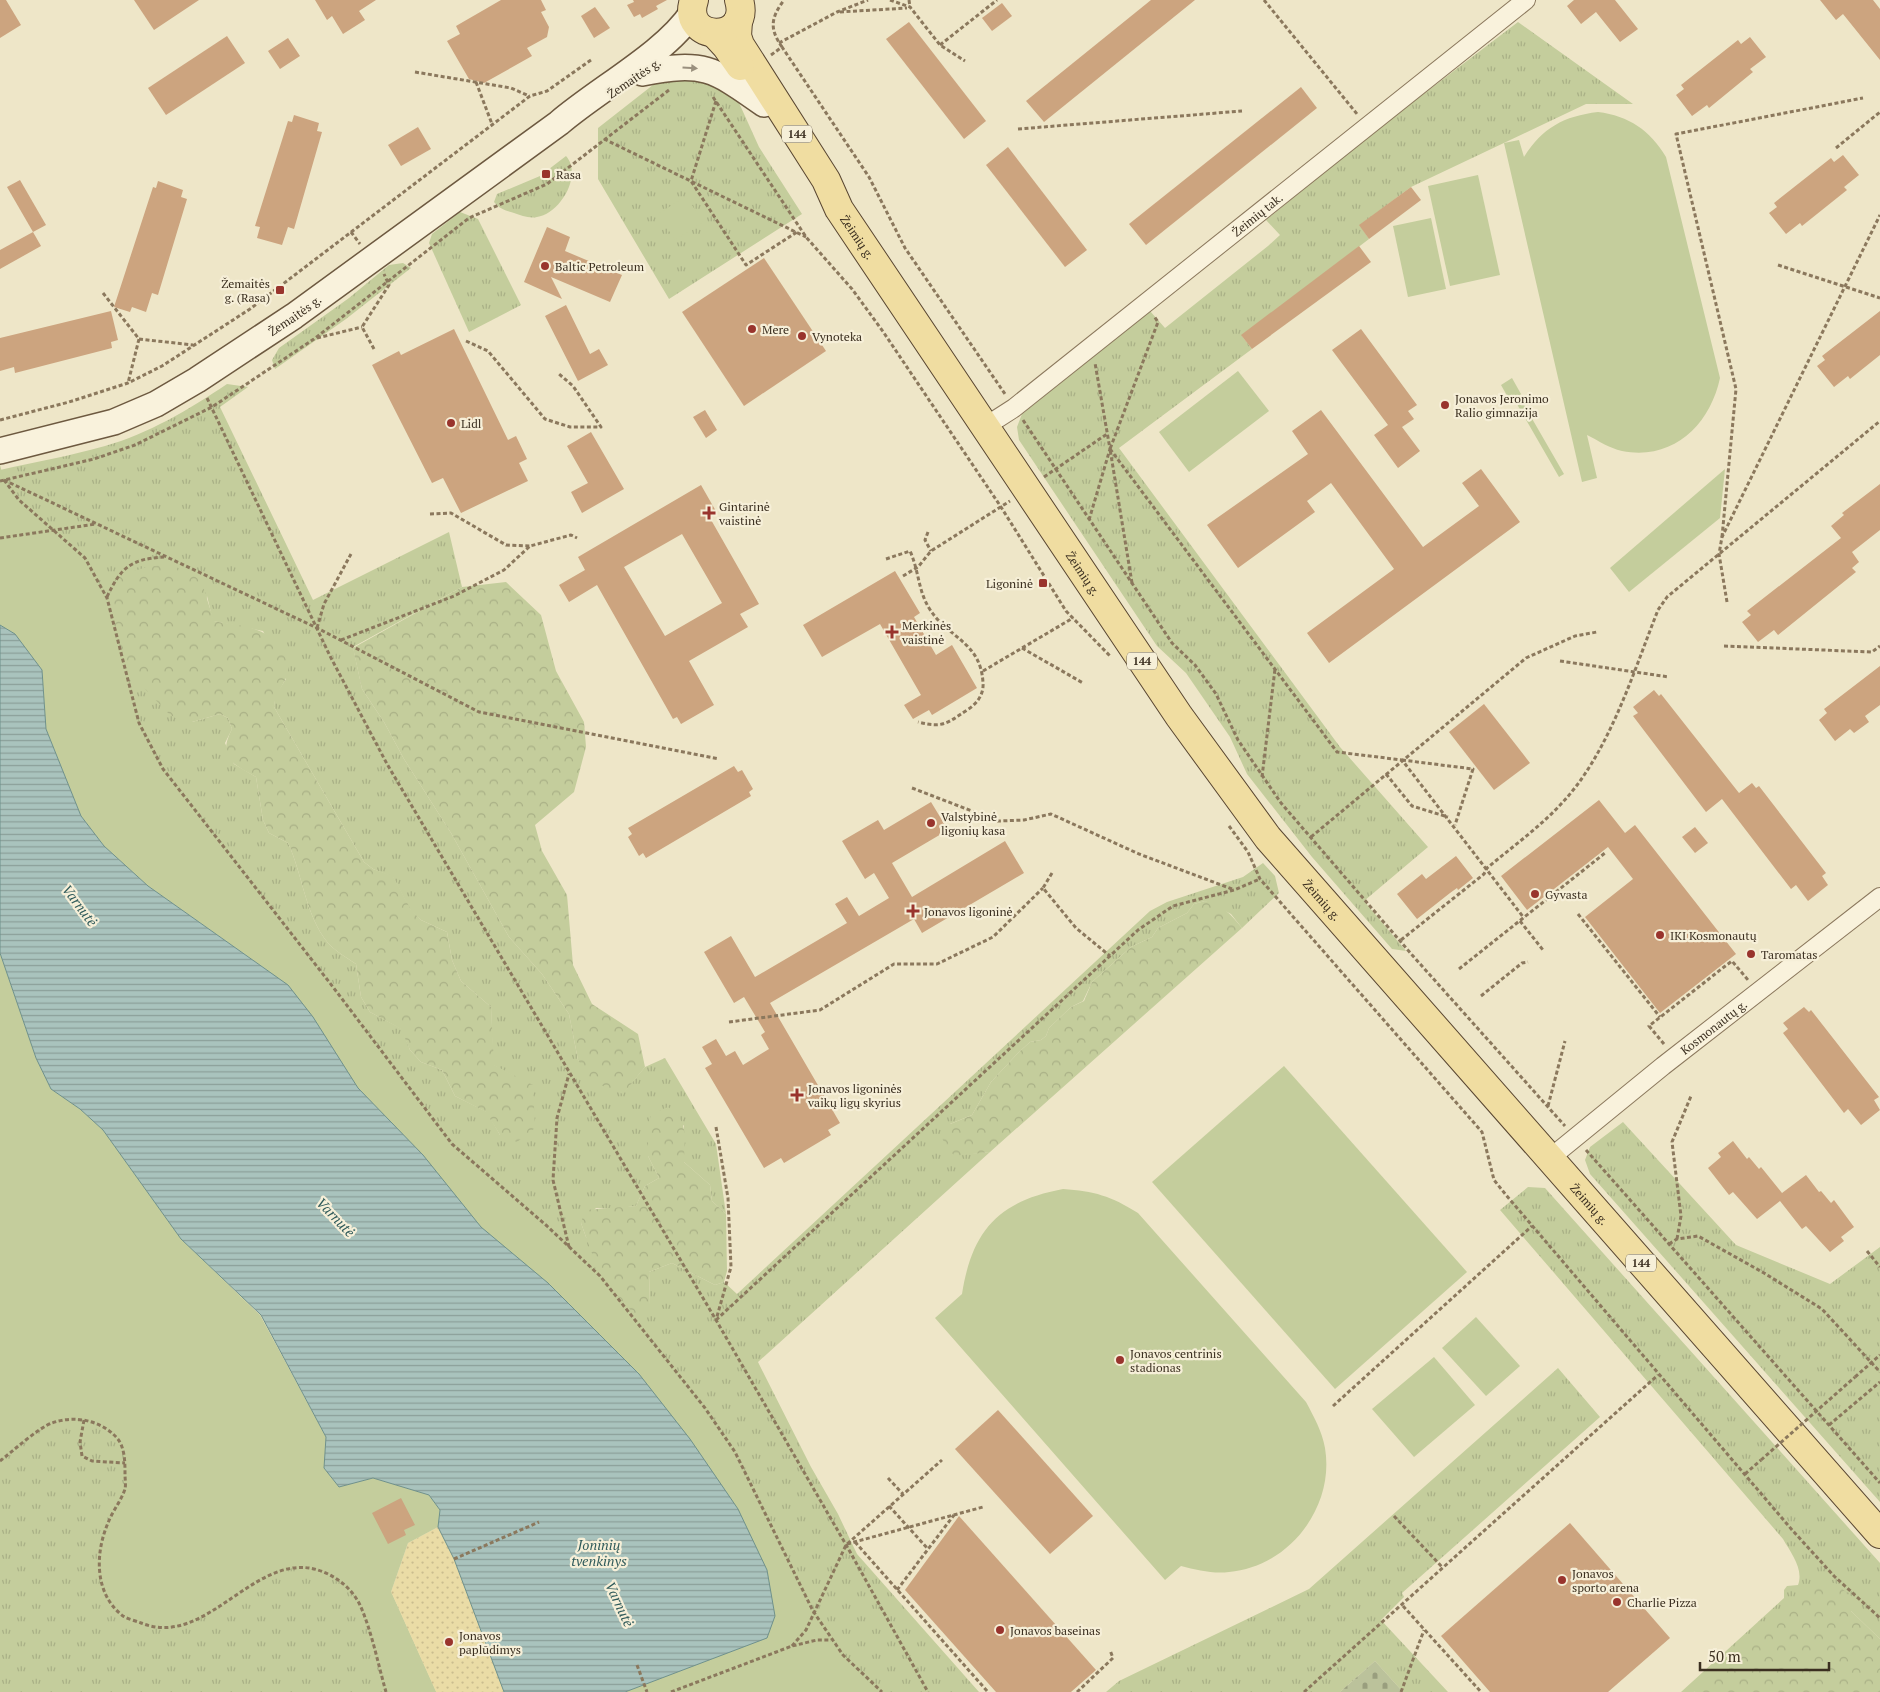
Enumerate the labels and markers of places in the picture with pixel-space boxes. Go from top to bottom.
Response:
place label: Rasa [556,167,581,182]
marker: Rasa [540,168,552,180]
place label: Baltic Petroleum [555,259,645,274]
marker: Baltic Petroleum [539,260,551,272]
place label: Žemaitės g. (Rasa) [221,276,270,305]
marker: Žemaitės g. (Rasa) [274,284,286,296]
place label: Mere [762,322,789,337]
marker: Mere [746,323,758,335]
place label: Vynoteka [812,329,862,344]
marker: Vynoteka [796,330,808,342]
place label: Jonavos Jeronimo Ralio gimnazija [1455,391,1549,420]
marker: Jonavos Jeronimo Ralio gimnazija [1439,399,1451,411]
place label: Lidl [461,416,482,431]
marker: Lidl [445,417,457,429]
place label: Gintarinė vaistinė [718,499,770,528]
marker: Gintarinė vaistinė [703,507,715,519]
place label: Ligoninė [986,576,1033,591]
marker: Ligoninė [1037,577,1049,589]
place label: Merkinės vaistinė [901,618,951,647]
marker: Merkinės vaistinė [886,626,898,638]
place label: Valstybinė ligonių kasa [941,809,1005,838]
marker: Valstybinė ligonių kasa [925,817,937,829]
place label: Gyvasta [1545,887,1588,902]
marker: Gyvasta [1529,888,1541,900]
marker: Jonavos ligoninė [906,904,920,918]
place label: Jonavos ligoninė [924,904,1013,919]
place label: IKI Kosmonautų [1670,928,1757,943]
marker: IKI Kosmonautų [1654,929,1666,941]
place label: Taromatas [1761,947,1818,962]
marker: Taromatas [1745,948,1757,960]
place label: Jonavos ligoninės vaikų ligų skyrius [807,1081,902,1110]
marker: Jonavos ligoninės vaikų ligų skyrius [790,1088,804,1102]
place label: Jonavos centrinis stadionas [1130,1346,1222,1375]
marker: Jonavos centrinis stadionas [1114,1354,1126,1366]
place label: Jonavos sporto arena [1572,1566,1639,1595]
marker: Jonavos sporto arena [1556,1574,1568,1586]
place label: Charlie Pizza [1627,1595,1697,1610]
marker: Charlie Pizza [1611,1596,1623,1608]
place label: Jonavos baseinas [1010,1623,1100,1638]
marker: Jonavos baseinas [994,1624,1006,1636]
place label: Jonavos paplūdimys [459,1628,521,1657]
marker: Jonavos paplūdimys [443,1636,455,1648]

